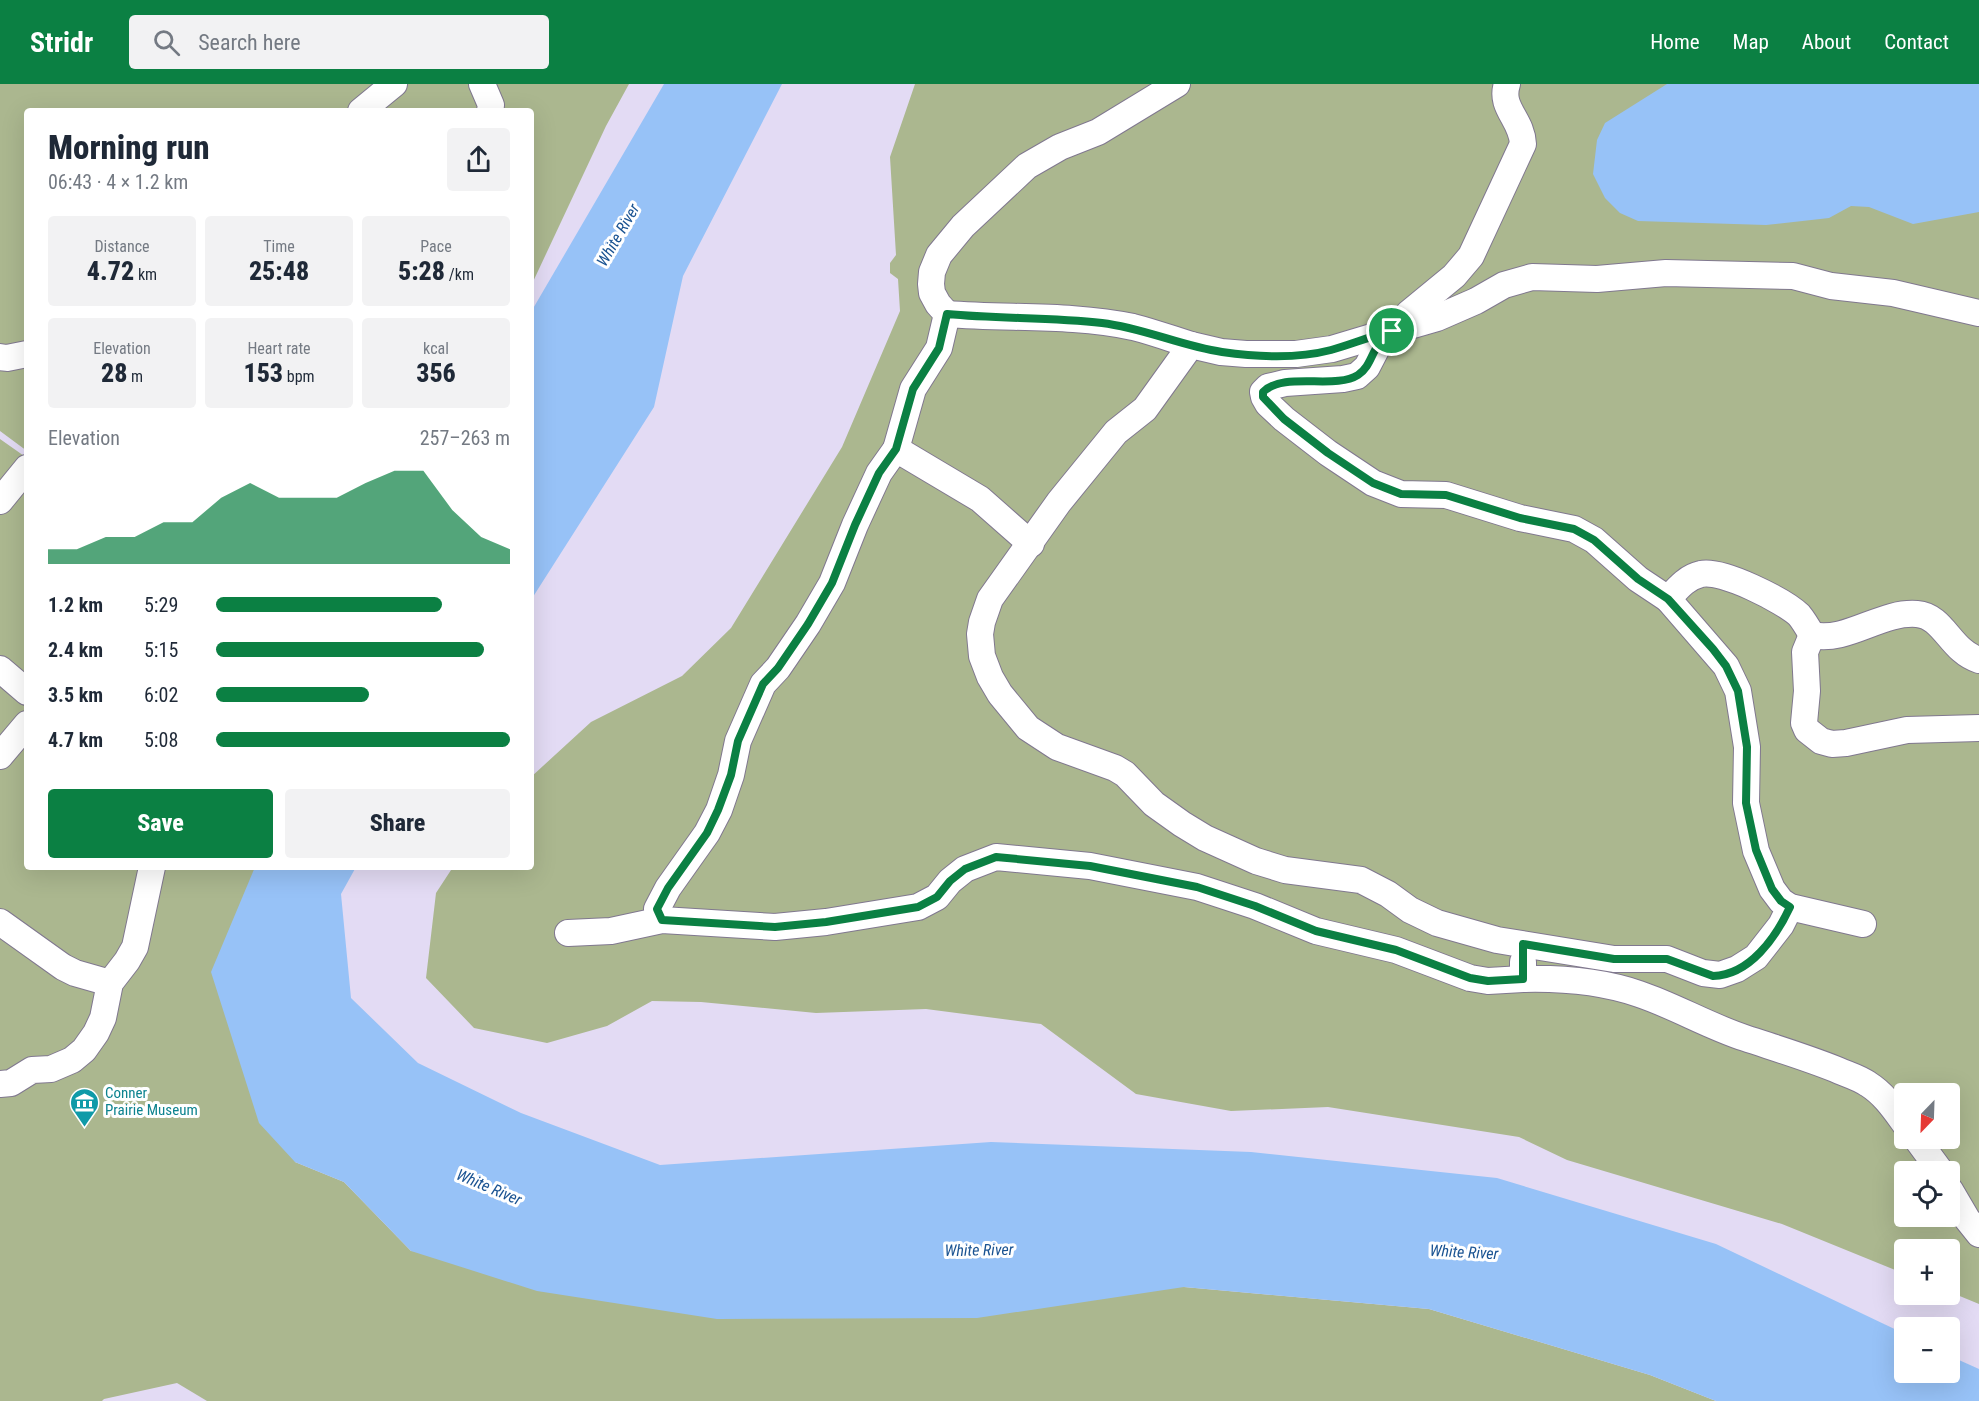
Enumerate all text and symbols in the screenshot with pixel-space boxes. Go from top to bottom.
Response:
search box [129,15,549,69]
text: Stridr [30,26,93,59]
icon: search [150,26,183,59]
text: Search here [198,30,301,55]
text: Home [1650,30,1700,54]
text: Map [1733,30,1769,54]
text: About [1802,30,1851,54]
text: Contact [1884,30,1949,54]
text: Morning run [48,128,210,167]
button: share [447,128,510,191]
text: 06:43 · 4 × 1.2 km [48,170,188,194]
water label: White River [593,199,644,270]
text: Distance [94,237,150,256]
text: Time [263,237,295,256]
text: Pace [420,237,452,256]
text: 4.72 [87,256,134,286]
text: 25:48 [249,256,309,286]
text: 5:28 [398,256,445,286]
text: km [134,265,157,284]
text: /km [445,265,474,284]
pin [1366,305,1417,356]
icon: arrive [1375,314,1408,347]
text: Elevation [93,339,151,358]
text: Heart rate [247,339,311,358]
text: kcal [423,339,449,358]
text: 28 [101,358,127,388]
text: 153 [243,358,283,388]
text: 356 [416,358,456,388]
text: m [127,367,143,386]
text: bpm [283,367,315,386]
text: Elevation [48,426,120,450]
text: 257–263 m [420,426,510,450]
text: 1.2 km [48,593,103,617]
text: 5:29 [144,593,178,617]
text: 2.4 km [48,638,103,662]
text: 5:15 [144,638,178,662]
text: 3.5 km [48,683,103,707]
text: 6:02 [144,683,178,707]
text: 4.7 km [48,728,103,752]
text: 5:08 [144,728,178,752]
button: Save [48,789,273,858]
button: Share [285,789,510,858]
north arrow [1894,1083,1960,1149]
map controls [1894,1083,1960,1383]
place label: Conner Prairie Museum [105,1084,198,1119]
museum icon: Conner Prairie Museum [68,1086,100,1128]
button: locate [1894,1161,1960,1227]
water label: White River [454,1165,526,1210]
button: + [1894,1239,1960,1305]
water label: White River [944,1240,1015,1260]
water label: White River [1429,1241,1500,1263]
button: − [1894,1317,1960,1383]

